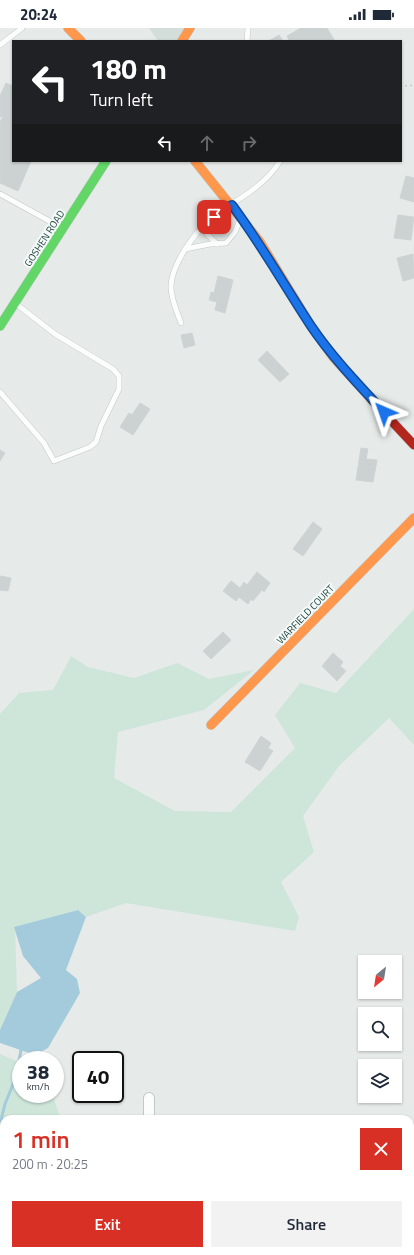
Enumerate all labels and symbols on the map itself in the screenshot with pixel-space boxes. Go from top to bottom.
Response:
pin [197,200,231,234]
street label: GOSHEN ROAD [21,207,68,269]
position arrow [363,391,405,433]
street label: WARFIELD COURT [273,581,338,647]
north arrow [358,955,402,999]
speed limit sign: 40 [72,1051,124,1103]

